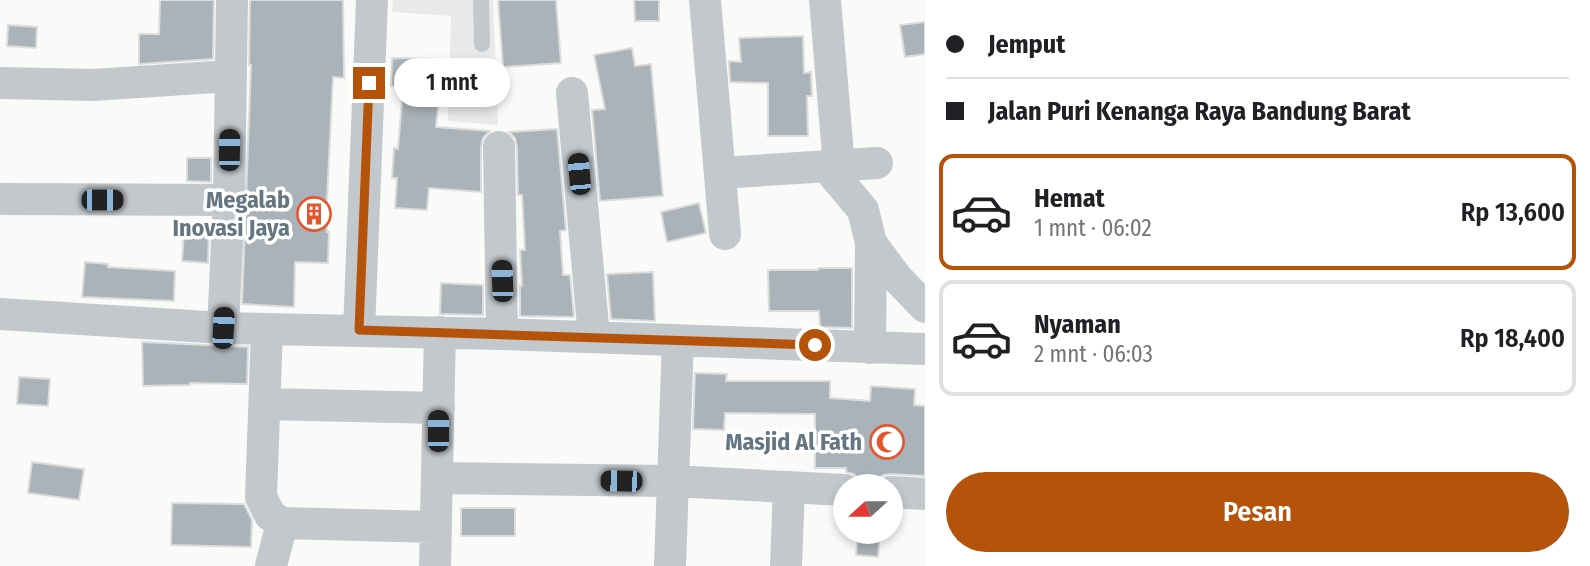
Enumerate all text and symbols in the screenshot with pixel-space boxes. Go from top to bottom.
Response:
text: Jemput [988,29,1065,60]
callout: 1 mnt [394,58,509,108]
route end [353,67,385,99]
text: 1 mnt [426,68,478,96]
text: Jalan Puri Kenanga Raya Bandung Barat [988,96,1411,127]
car [219,129,240,171]
car [567,152,592,196]
icon: car [950,181,1013,244]
text: Hemat [1034,183,1105,214]
place label: Megalab Inovasi Jaya [173,186,290,242]
car [82,190,124,211]
building icon: Megalab Inovasi Jaya [295,195,333,233]
text: Rp 13,600 [1461,197,1565,228]
text: 1 mnt · 06:02 [1034,214,1152,242]
car [491,260,514,302]
car [212,306,235,350]
icon: car [950,307,1013,370]
text: Nyaman [1034,309,1121,340]
text: Rp 18,400 [1460,323,1565,354]
route start [799,329,831,361]
text: 2 mnt · 06:03 [1034,340,1153,368]
car [428,410,449,452]
mosque icon: Masjid Al Fath [868,423,906,461]
place label: Masjid Al Fath [725,428,862,456]
car [600,470,643,492]
button: Pesan [946,472,1569,552]
north arrow [833,474,903,544]
map controls [833,474,903,544]

